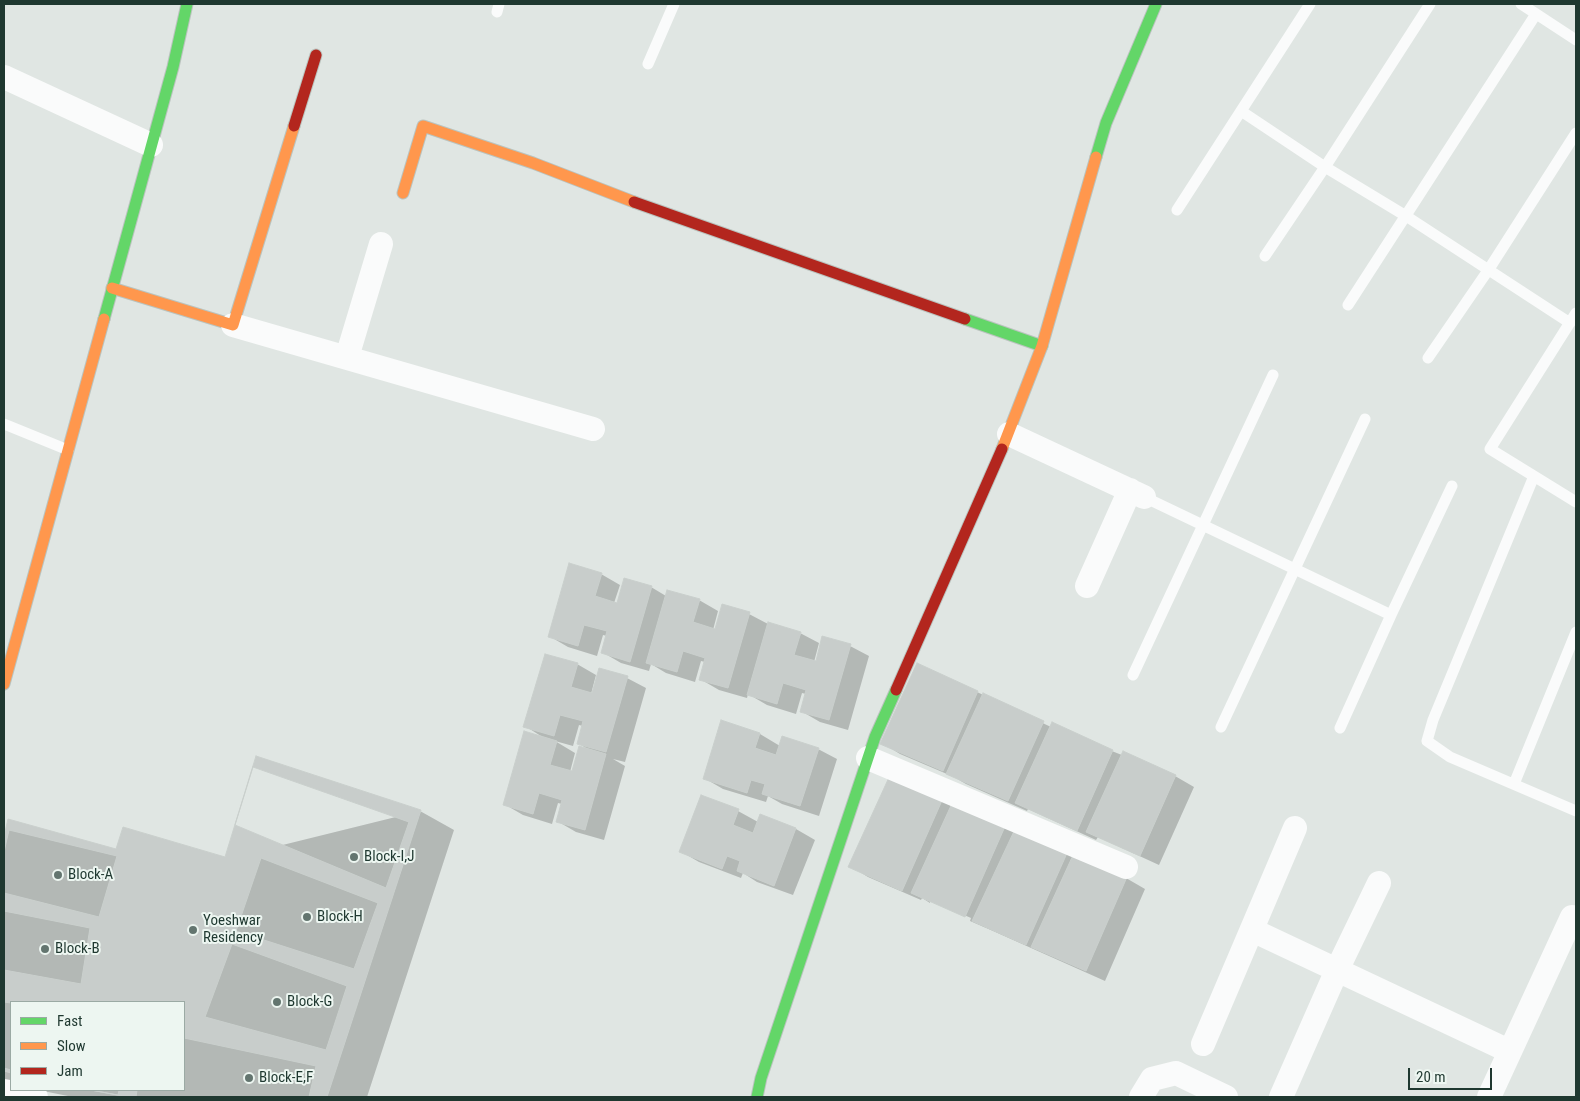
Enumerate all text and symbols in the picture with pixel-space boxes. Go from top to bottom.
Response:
place label: Block-I,J [364,848,415,866]
marker: Block-I,J [348,851,360,863]
place label: Block-A [68,866,113,884]
marker: Block-A [52,869,64,881]
place label: Block-H [317,908,363,926]
marker: Block-H [301,911,313,923]
place label: Yoeshwar Residency [203,912,263,947]
marker: Yoeshwar Residency [187,924,199,936]
place label: Block-B [55,940,100,958]
marker: Block-B [39,943,51,955]
place label: Block-G [287,993,332,1011]
marker: Block-G [271,996,283,1008]
legend [10,1001,185,1091]
text: Fast [57,1012,82,1030]
text: Slow [57,1037,86,1055]
scale bar [1410,1058,1494,1090]
text: Jam [57,1062,83,1080]
text: 20 m [1416,1068,1446,1086]
place label: Block-E,F [259,1069,313,1087]
marker: Block-E,F [243,1072,255,1084]

